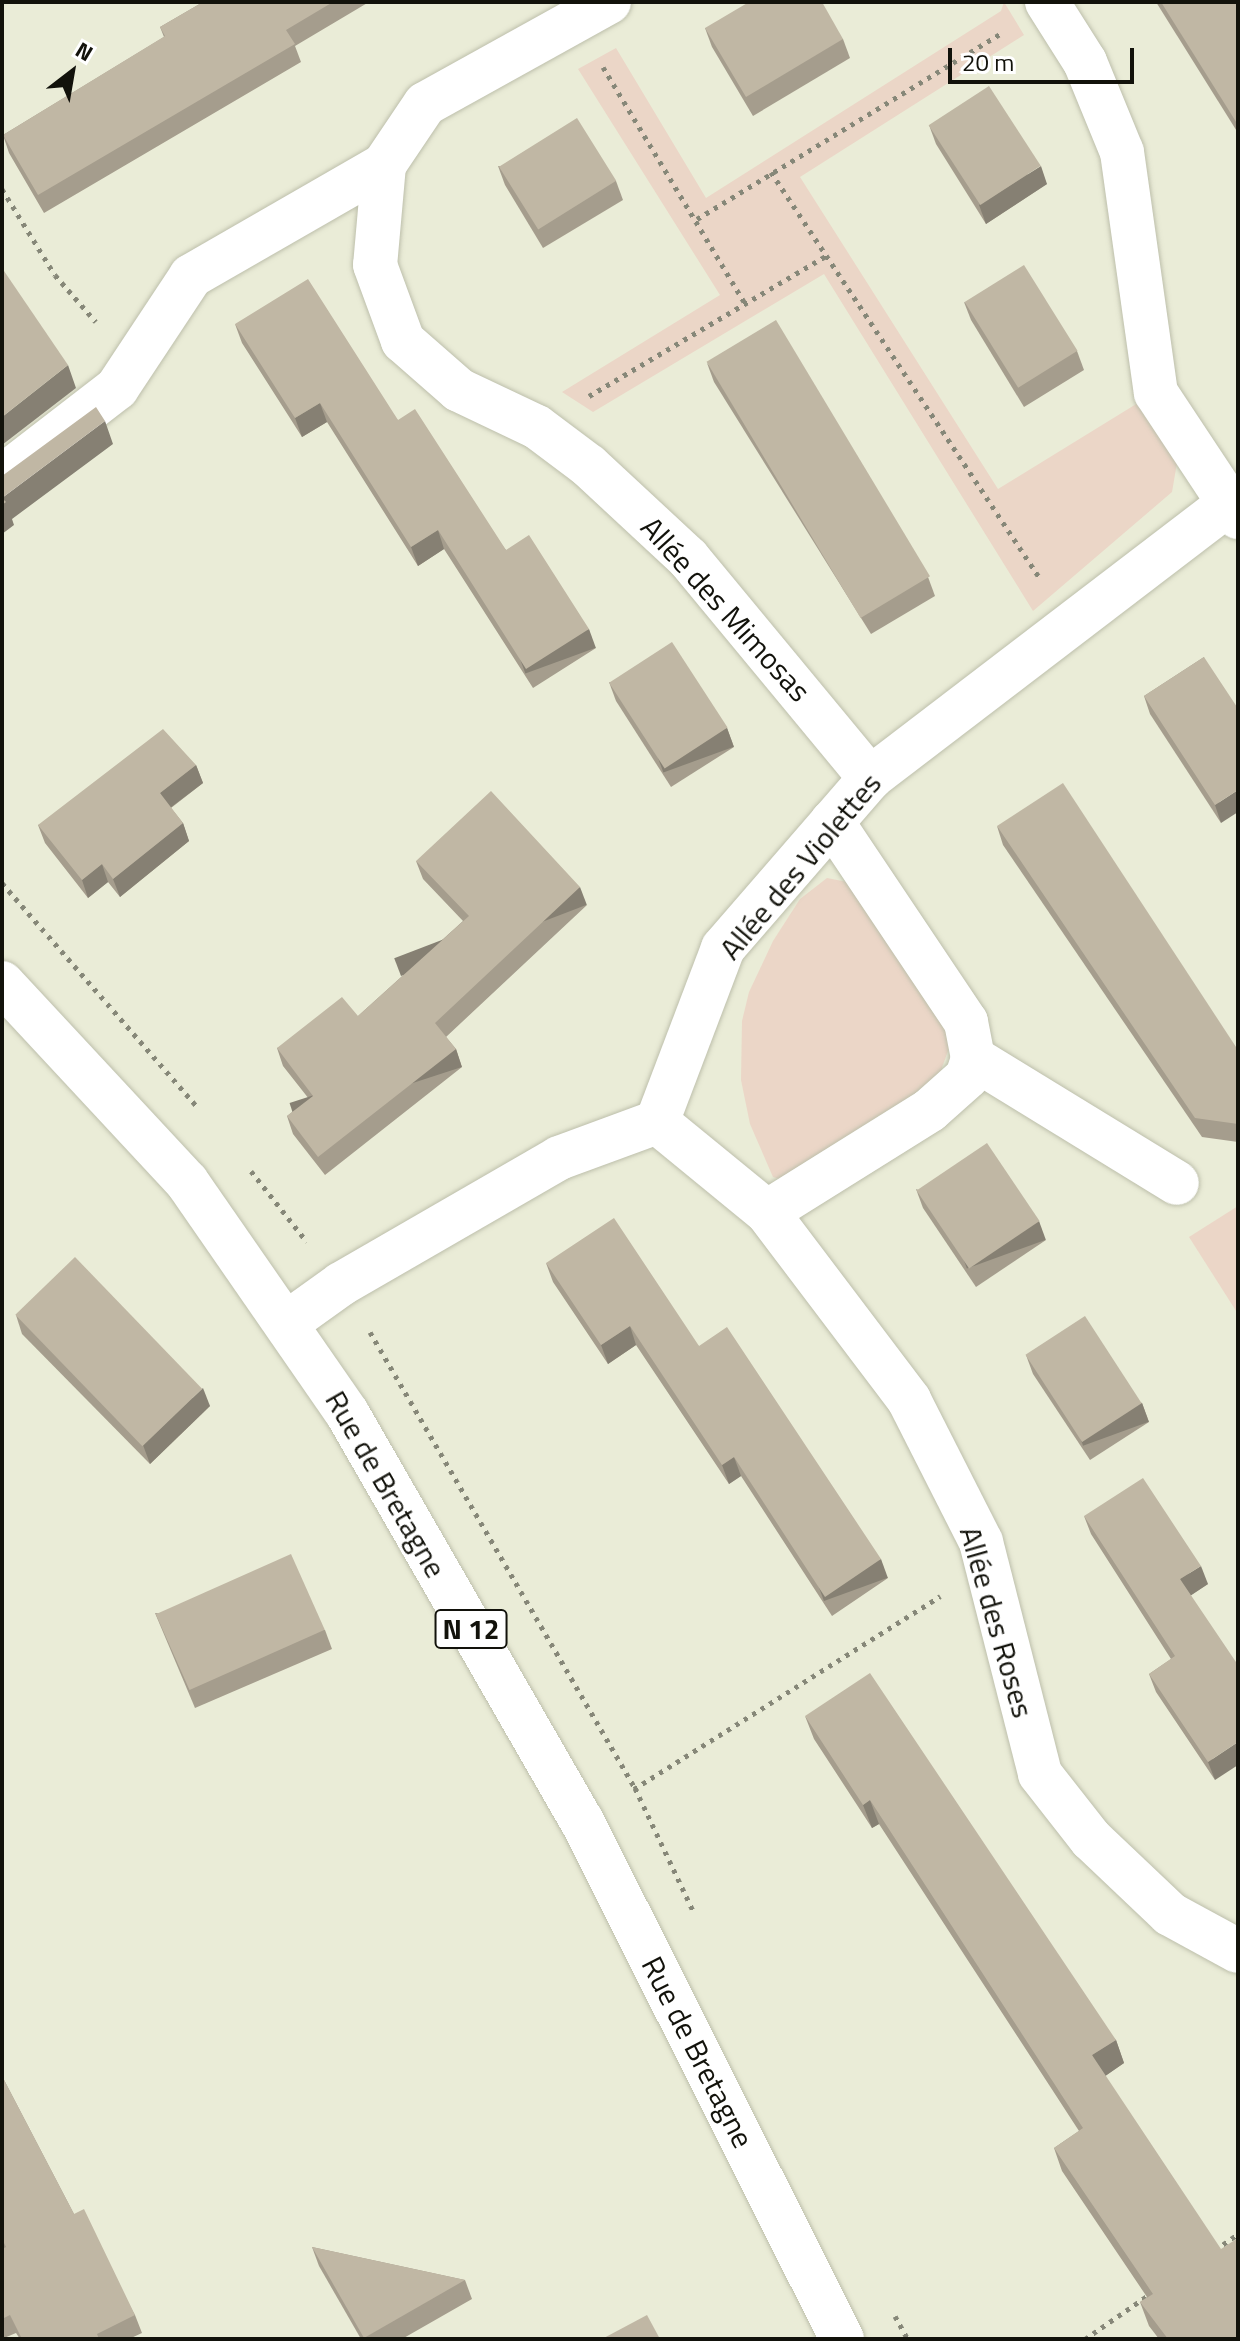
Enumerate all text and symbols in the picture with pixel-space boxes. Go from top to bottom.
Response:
north arrow [32,32,112,112]
scale bar [952,32,1138,82]
text: N [69,33,100,70]
text: 20 m [962,44,1014,80]
street label: Allée des Mimosas [634,509,818,709]
street label: Allée des Violettes [712,765,888,967]
street label: Rue de Bretagne [318,1384,454,1584]
street label: Allée des Roses [953,1522,1041,1722]
road number: N 12 [433,1605,509,1653]
street label: Rue de Bretagne [634,1950,762,2154]

